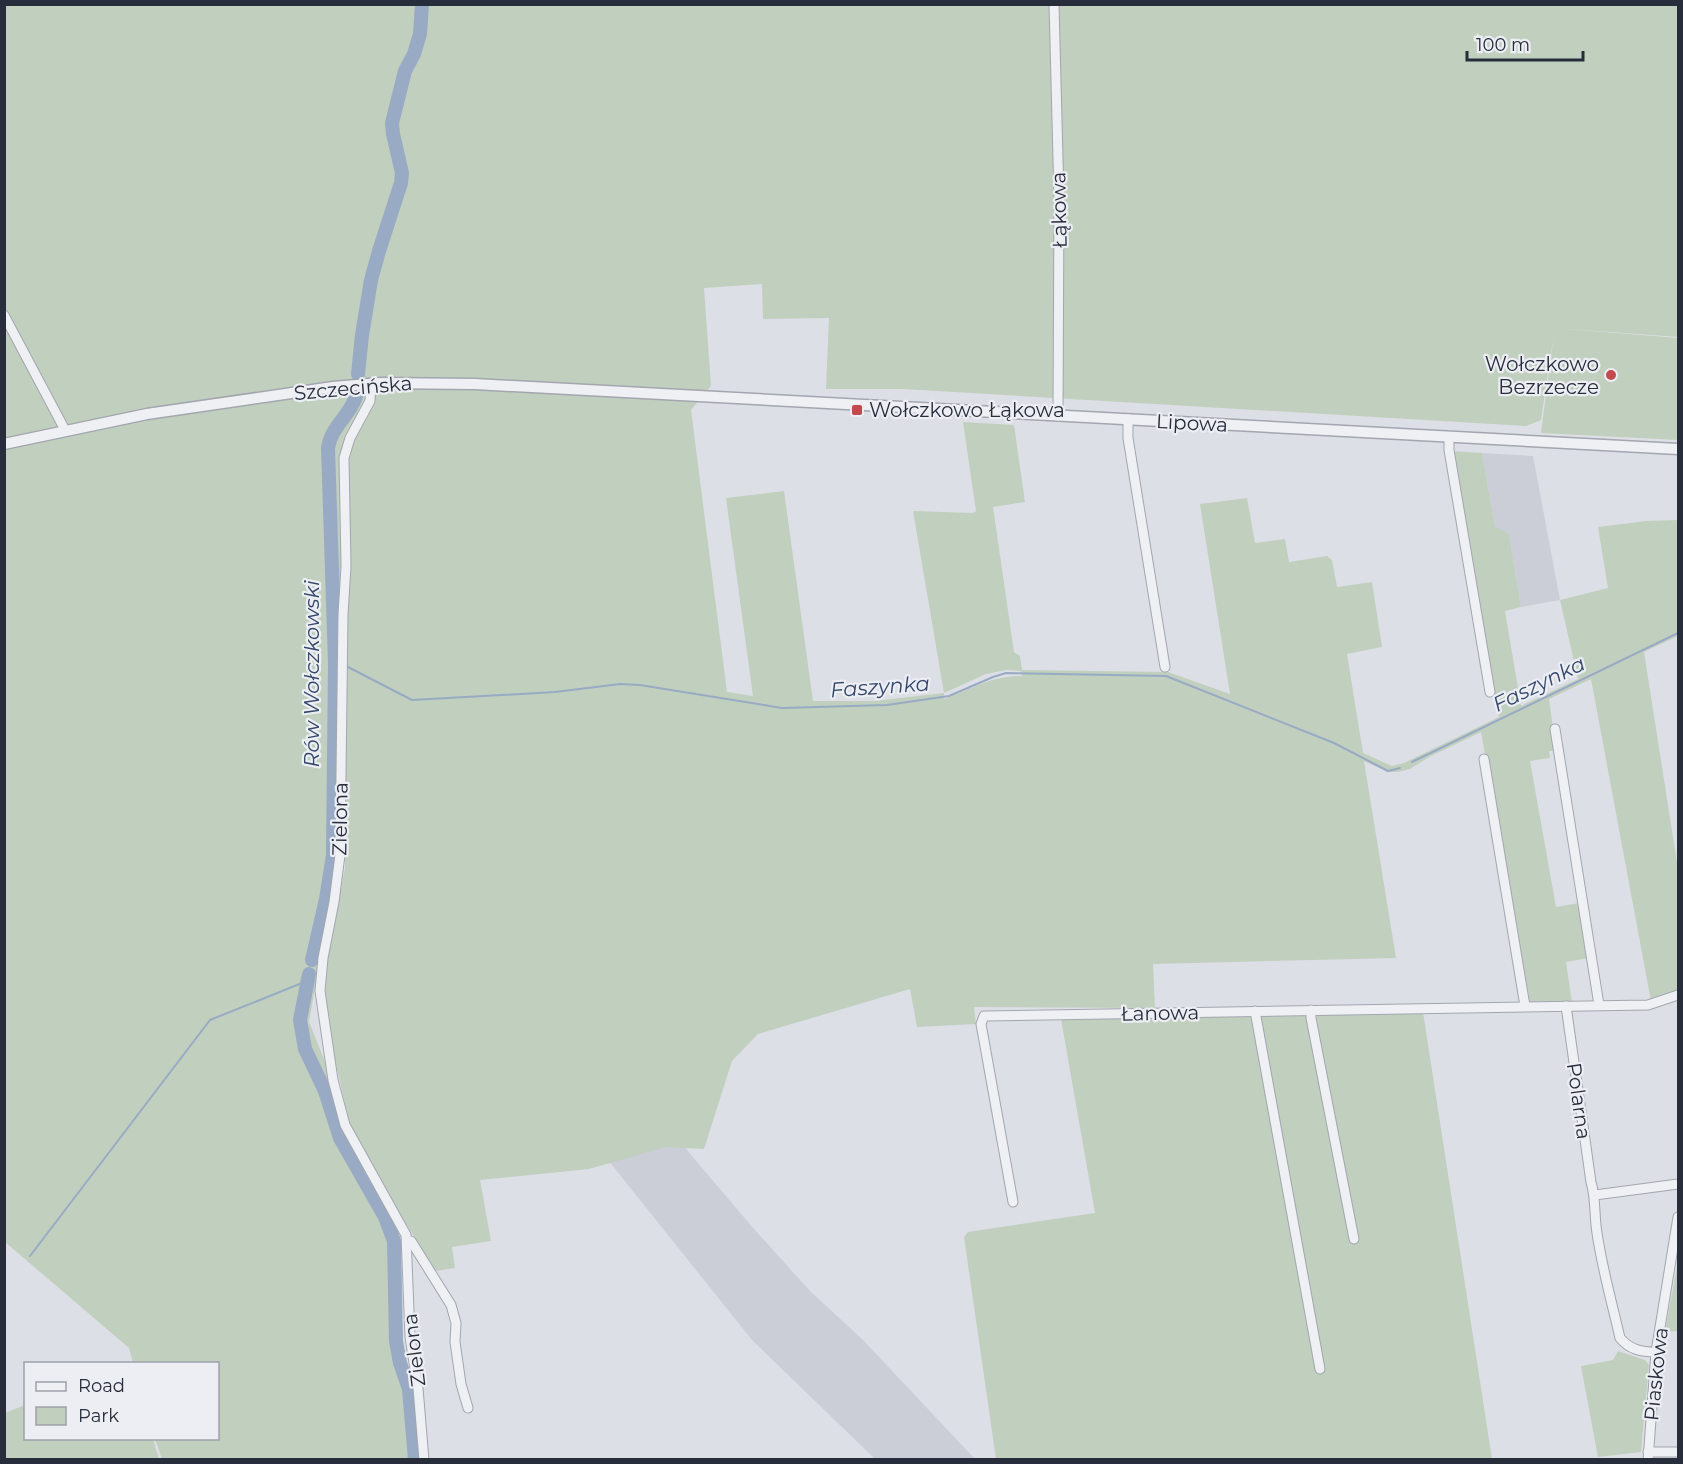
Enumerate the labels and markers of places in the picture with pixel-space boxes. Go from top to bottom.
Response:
place label: Wołczkowo Bezrzecze [1485,352,1599,399]
marker: Wołczkowo Bezrzecze [1604,368,1618,382]
place label: Wołczkowo Łąkowa [869,398,1065,422]
marker: Wołczkowo Łąkowa [850,403,864,417]

